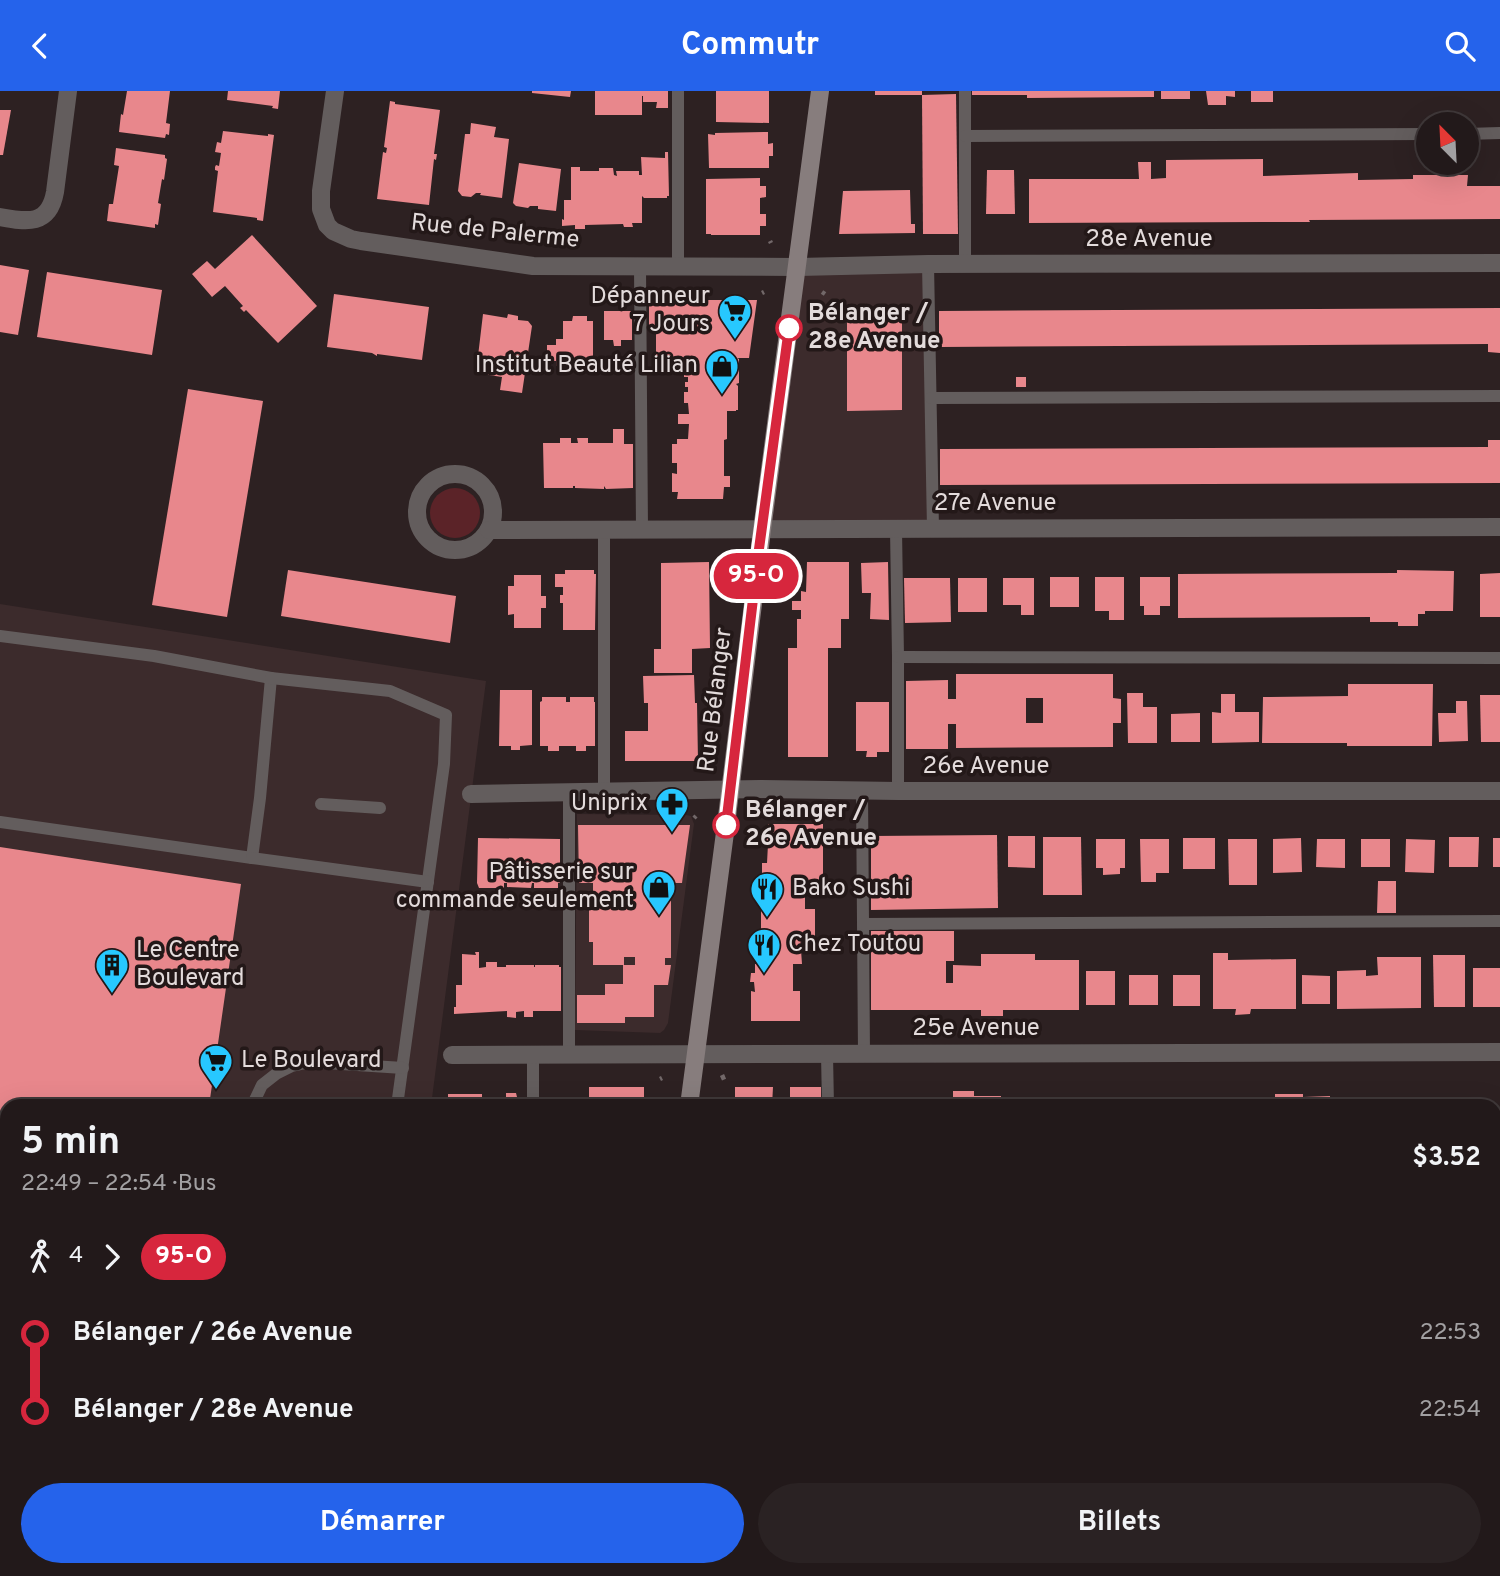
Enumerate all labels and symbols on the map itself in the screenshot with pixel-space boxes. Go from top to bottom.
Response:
north arrow [1416,112,1479,175]
street label: Rue de Palerme [409,208,581,256]
street label: 28e Avenue [1085,225,1213,255]
place label: Dépanneur 7 Jours [591,282,710,340]
supermarket icon: Dépanneur 7 Jours [716,292,754,341]
place label: Bélanger / 28e Avenue [808,299,940,357]
marker: Bélanger / 28e Avenue [776,315,802,341]
shop icon: Institut Beauté Lilian [703,347,741,396]
place label: Institut Beauté Lilian [475,351,698,381]
street label: 27e Avenue [934,489,1056,519]
line badge: 95-O [707,553,805,599]
street label: Rue Bélanger [692,626,740,774]
street label: 26e Avenue [923,752,1049,782]
pharmacy icon: Uniprix [653,785,691,834]
place label: Uniprix [571,789,648,819]
place label: Bélanger / 26e Avenue [745,796,877,854]
marker: Bélanger / 26e Avenue [713,812,739,838]
place label: Pâtisserie sur commande seulement [396,858,634,916]
shop icon: Pâtisserie sur commande seulement [640,868,678,917]
restaurant icon: Bako Sushi [748,870,786,919]
place label: Bako Sushi [792,874,910,904]
restaurant icon: Chez Toutou [745,926,783,975]
place label: Chez Toutou [788,930,921,960]
place label: Le Centre Boulevard [136,936,245,994]
building icon: Le Centre Boulevard [93,946,131,995]
street label: 25e Avenue [912,1014,1040,1044]
supermarket icon: Le Boulevard [197,1042,235,1091]
place label: Le Boulevard [241,1046,382,1076]

